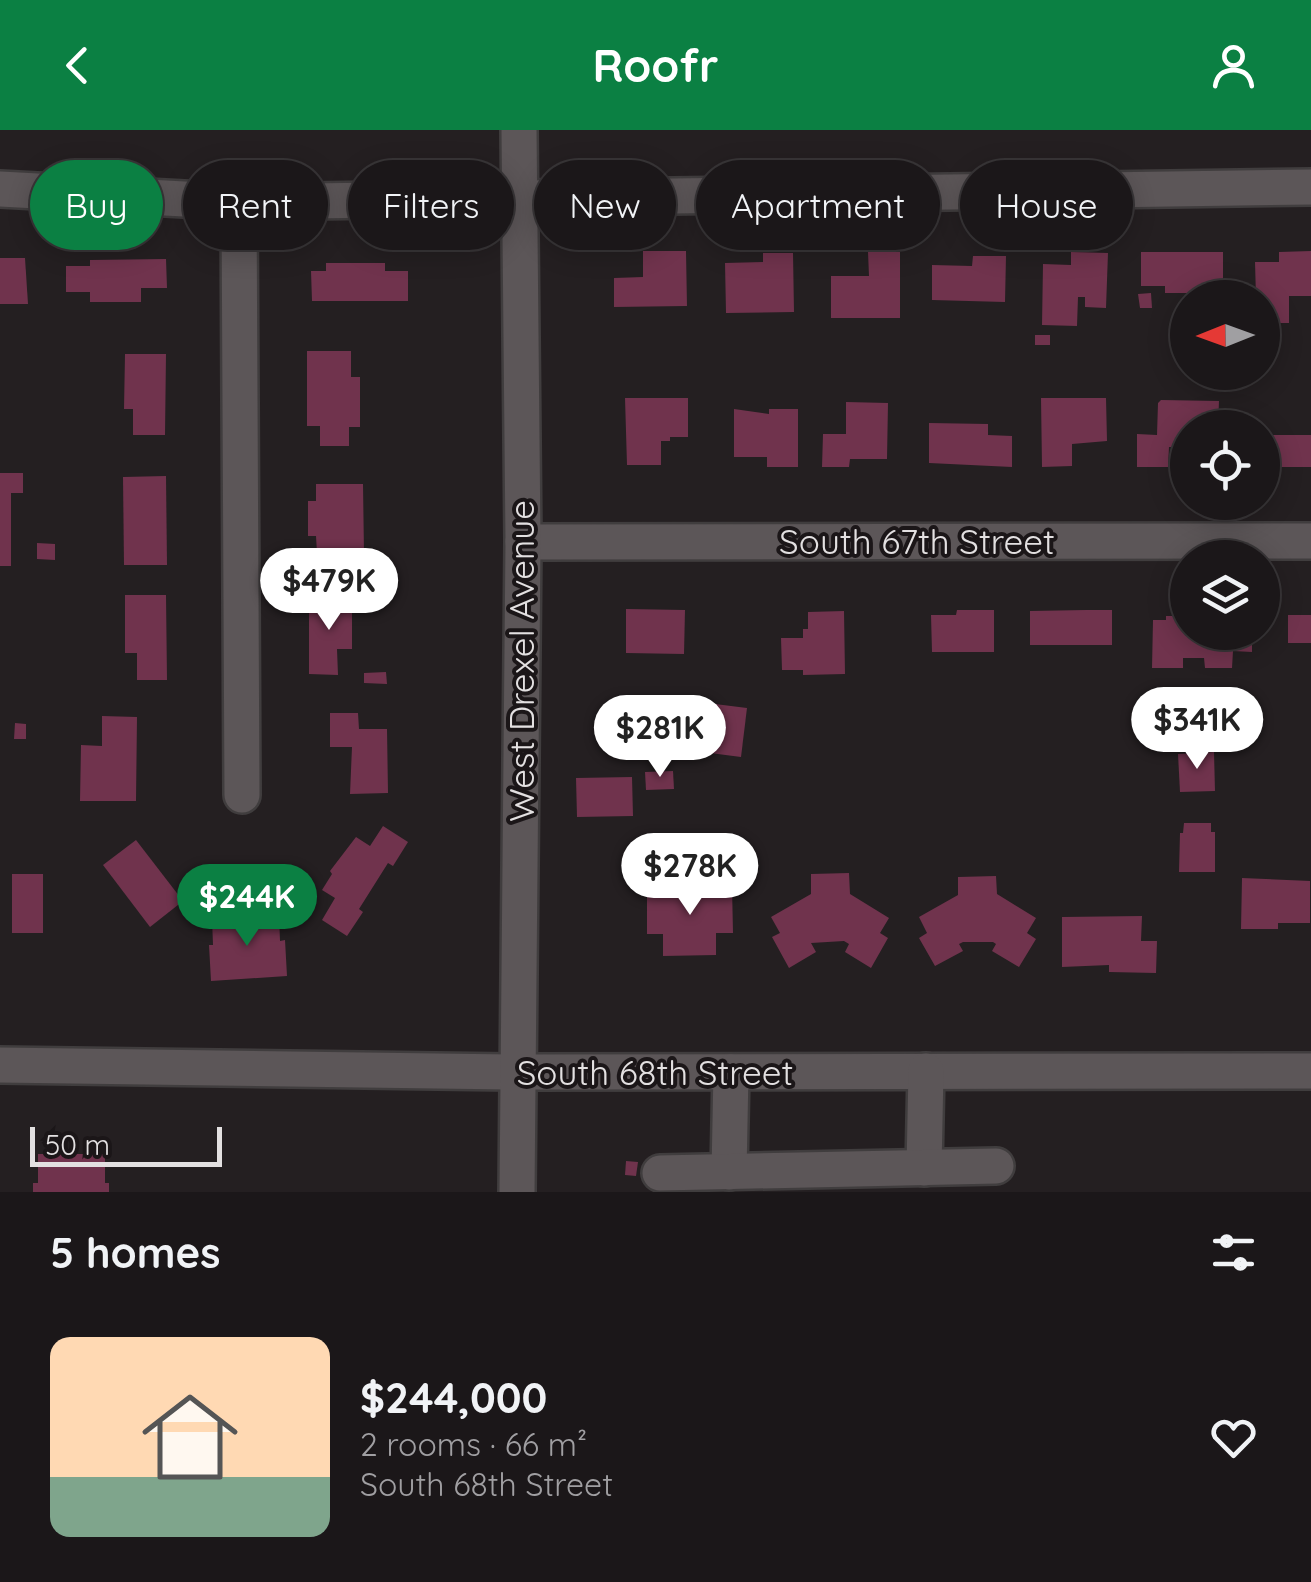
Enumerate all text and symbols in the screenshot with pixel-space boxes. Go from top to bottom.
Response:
text: Roofr [592,37,719,93]
icon: back [50,38,105,93]
icon: person [1206,38,1261,93]
chip: Buy [30,160,163,250]
chip: Rent [183,160,328,250]
chip: Filters [348,160,514,250]
chip: New [534,160,676,250]
chip: Apartment [696,160,940,250]
chip: House [960,160,1133,250]
north arrow [1170,280,1280,390]
map controls [1170,280,1280,650]
button: locate [1170,410,1280,520]
street label: West Drexel Avenue [499,500,543,822]
street label: South 67th Street [779,519,1055,563]
button: layers [1170,540,1280,650]
pin: $479K [259,548,399,633]
text: $479K [282,560,376,600]
pin: $341K [1127,687,1267,772]
pin: $281K [590,695,730,780]
text: $341K [1153,699,1241,739]
text: $281K [616,707,704,747]
pin: $278K [620,833,760,918]
text: $278K [643,845,737,885]
pin: $244K [177,864,317,949]
text: $244K [199,876,295,916]
street label: South 68th Street [517,1050,793,1094]
scale bar [30,1122,222,1166]
text: 50 m [45,1127,110,1162]
icon: filters [1206,1225,1261,1280]
text: 5 homes [50,1226,221,1279]
text: $244,000 [360,1371,547,1424]
icon: home [130,1377,250,1497]
icon: heart [1206,1410,1261,1465]
text: 2 rooms · 66 m² [360,1424,587,1464]
text: South 68th Street [360,1464,613,1504]

